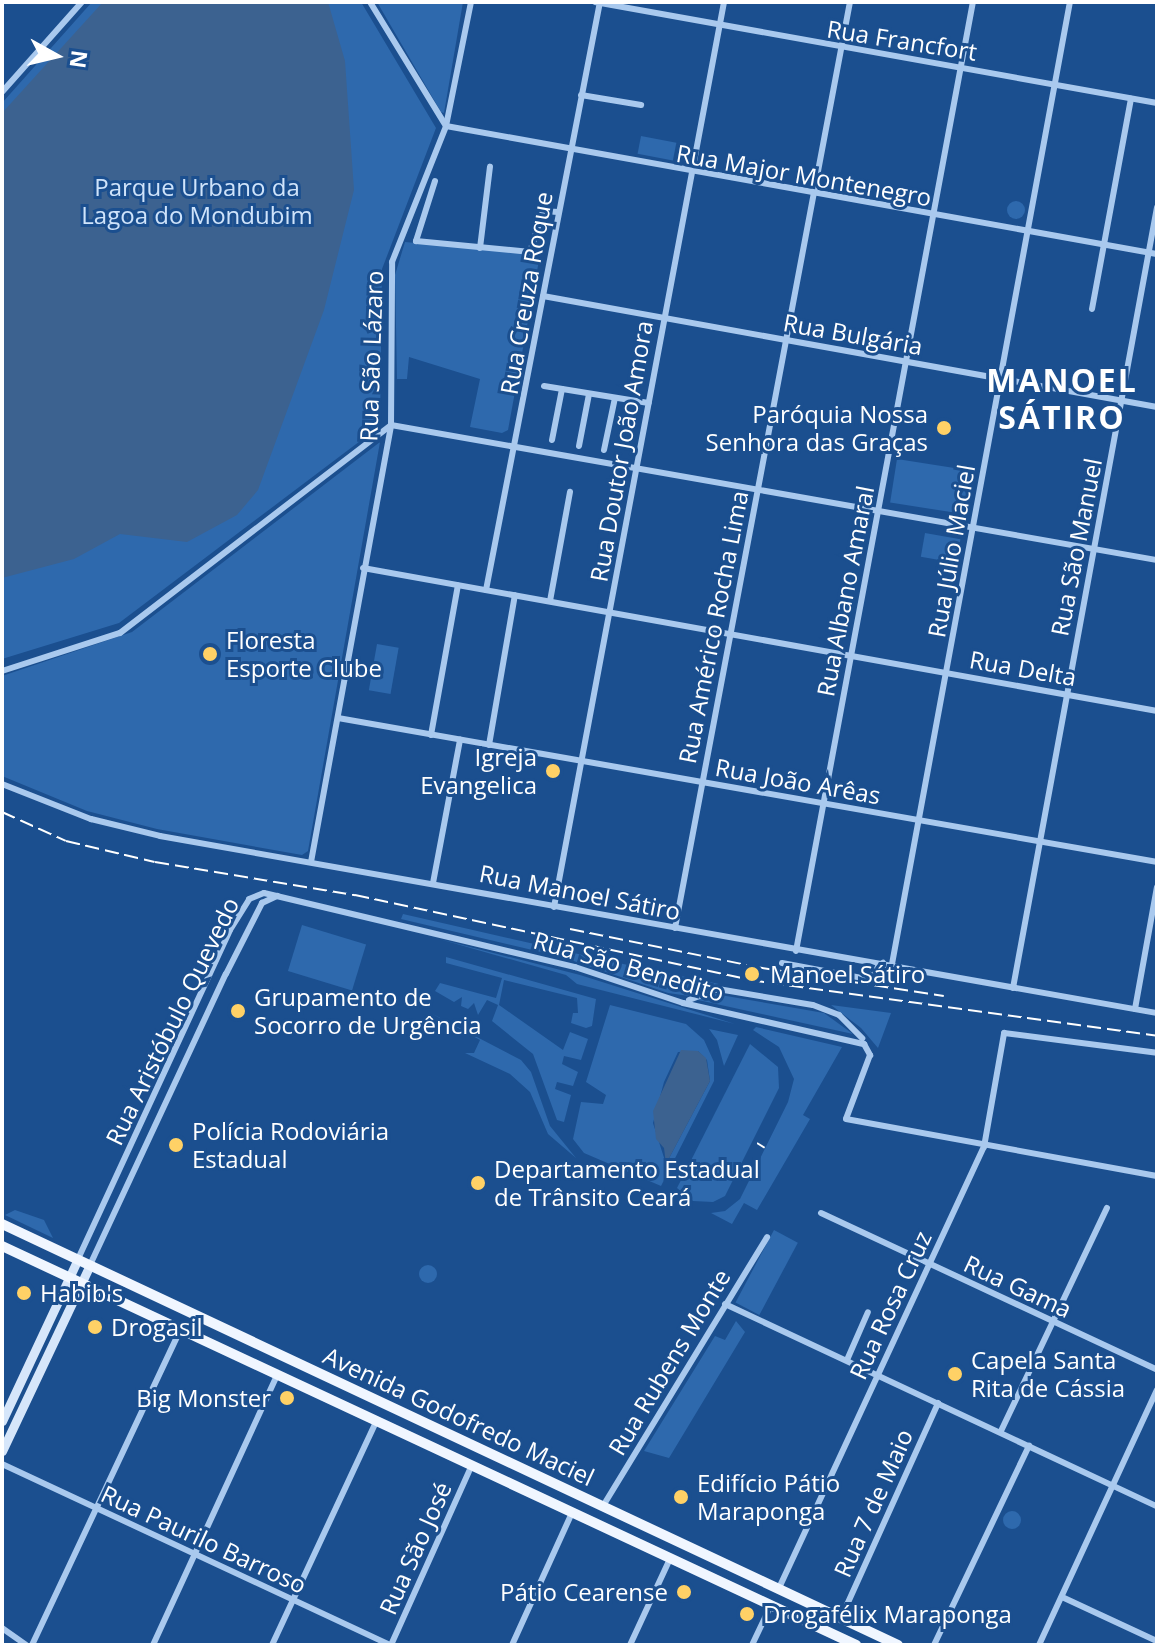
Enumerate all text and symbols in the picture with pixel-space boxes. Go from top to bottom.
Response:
street label: Rua Francfort [825,14,979,66]
north arrow [16,16,96,96]
text: N [64,48,96,70]
street label: Rua Major Montenegro [674,138,934,212]
park label: Parque Urbano da Lagoa do Mondubim [81,173,313,229]
street label: Rua Creuza Roque [494,189,558,397]
street label: Rua São Lázaro [354,270,388,442]
street label: Rua Bulgária [781,308,925,360]
street label: Rua Doutor João Amora [584,318,658,584]
district label: MANOEL SÁTIRO [986,362,1138,437]
place label: Paróquia Nossa Senhora das Graças [706,400,928,456]
marker: Paróquia Nossa Senhora das Graças [935,419,953,437]
street label: Rua São Manuel [1045,456,1107,638]
street label: Rua Júlio Maciel [922,462,980,640]
street label: Rua Albano Amaral [810,483,880,699]
street label: Rua Américo Rocha Lima [672,488,754,766]
place label: Floresta Esporte Clube [226,626,382,682]
street label: Rua Delta [967,644,1079,692]
marker: Floresta Esporte Clube [201,645,219,663]
place label: Igreja Evangelica [420,743,537,799]
street label: Rua João Arêas [713,752,883,810]
marker: Igreja Evangelica [544,762,562,780]
street label: Rua Manoel Sátiro [477,858,683,926]
street label: Rua Aristóbulo Quevedo [99,892,245,1150]
street label: Rua São Benedito [530,925,728,1007]
place label: Manoel Sátiro [770,960,925,988]
marker: Manoel Sátiro [741,963,763,985]
place label: Grupamento de Socorro de Urgência [254,983,482,1039]
marker: Grupamento de Socorro de Urgência [229,1002,247,1020]
place label: Polícia Rodoviária Estadual [192,1117,389,1173]
marker: Polícia Rodoviária Estadual [167,1136,185,1154]
place label: Departamento Estadual de Trânsito Ceará [494,1155,760,1211]
marker: Departamento Estadual de Trânsito Ceará [469,1174,487,1192]
street label: Rua Rosa Cruz [843,1226,937,1384]
street label: Rua Gama [960,1249,1076,1323]
street label: Rua Rubens Monte [602,1264,736,1460]
place label: Habib's [40,1279,123,1307]
marker: Habib's [15,1284,33,1302]
place label: Drogasil [111,1313,203,1341]
marker: Drogasil [86,1318,104,1336]
street label: Avenida Godofredo Maciel [319,1341,599,1491]
place label: Capela Santa Rita de Cássia [971,1346,1125,1402]
marker: Capela Santa Rita de Cássia [946,1365,964,1383]
place label: Big Monster [136,1384,271,1412]
marker: Big Monster [278,1389,296,1407]
street label: Rua 7 de Maio [828,1425,918,1581]
place label: Edifício Pátio Maraponga [697,1469,840,1525]
street label: Rua São José [373,1477,457,1619]
street label: Rua Paurilo Barroso [97,1479,311,1599]
marker: Edifício Pátio Maraponga [672,1488,690,1506]
place label: Pátio Cearense [500,1578,668,1606]
marker: Pátio Cearense [675,1583,693,1601]
place label: Drogafélix Maraponga [763,1600,1012,1628]
marker: Drogafélix Maraponga [738,1605,756,1623]

